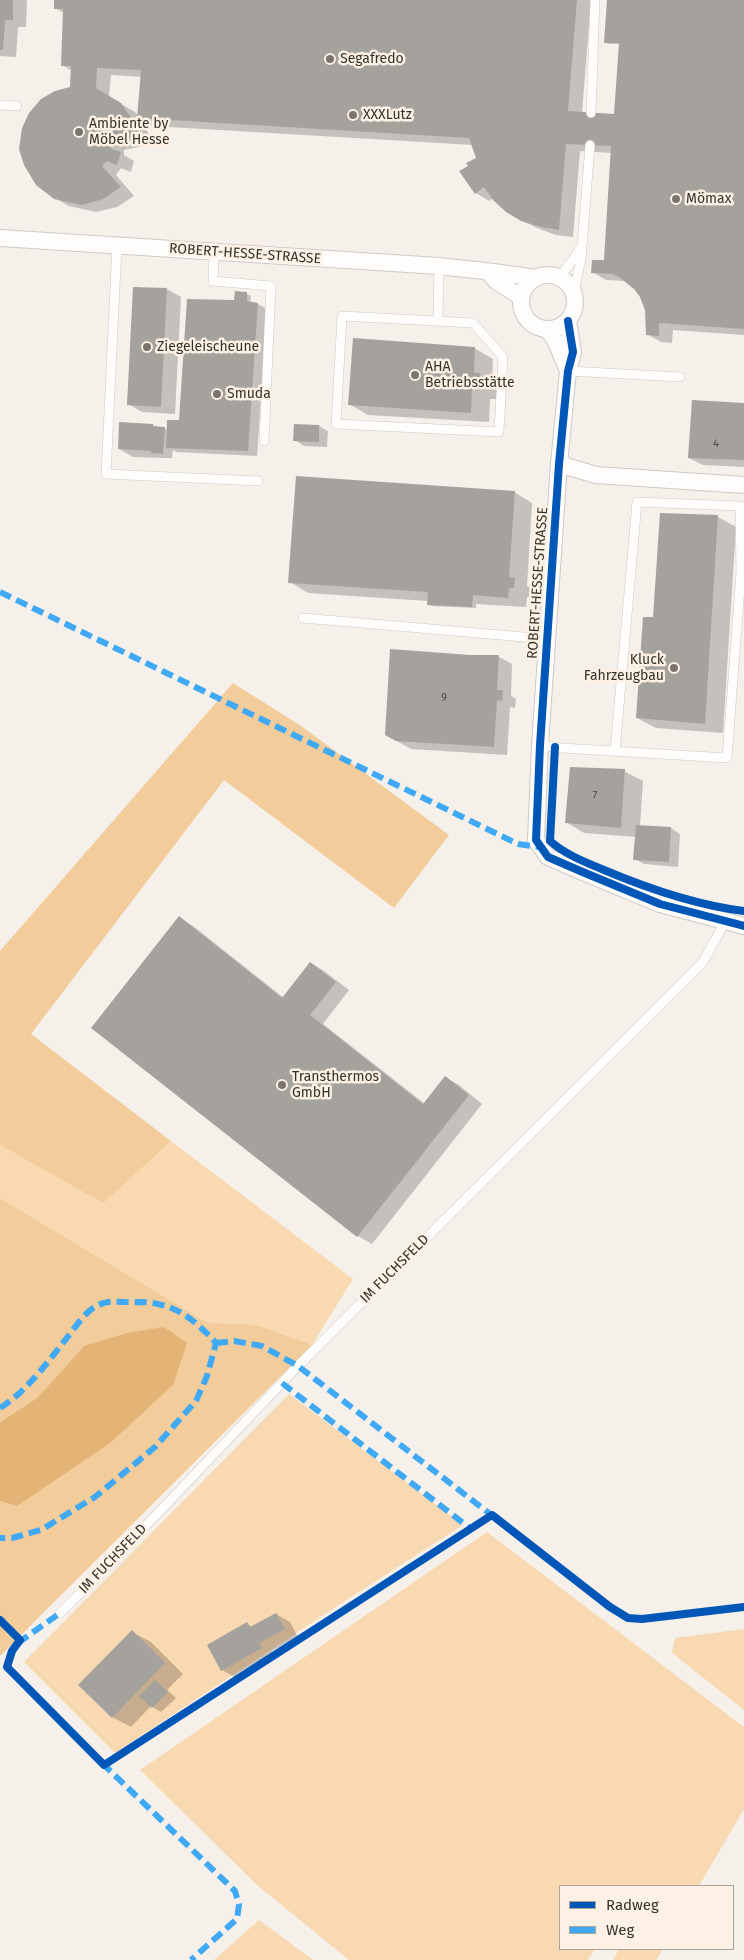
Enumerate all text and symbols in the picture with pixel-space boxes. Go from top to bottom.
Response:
place label: Segafredo [340,51,404,67]
marker: Segafredo [324,53,336,65]
place label: XXXLutz [363,107,412,123]
marker: XXXLutz [347,109,359,121]
place label: Ambiente by Möbel Hesse [89,116,170,148]
marker: Ambiente by Möbel Hesse [73,126,85,138]
place label: Mömax [686,191,731,207]
marker: Mömax [670,193,682,205]
street label: ROBERT-HESSE-STRASSE [168,240,322,268]
place label: Ziegeleischeune [157,339,259,355]
marker: Ziegeleischeune [141,341,153,353]
place label: AHA Betriebsstätte [425,359,515,392]
marker: AHA Betriebsstätte [409,369,421,381]
place label: Smuda [227,386,271,402]
marker: Smuda [211,388,223,400]
house number: 4 [713,437,719,451]
street label: ROBERT-HESSE-STRASSE [524,506,552,660]
place label: Kluck Fahrzeugbau [584,652,664,684]
marker: Kluck Fahrzeugbau [668,662,680,674]
house number: 9 [441,691,447,705]
house number: 7 [593,789,597,803]
place label: Transthermos GmbH [292,1069,379,1102]
marker: Transthermos GmbH [276,1079,288,1091]
street label: IM FUCHSFELD [357,1231,433,1307]
street label: IM FUCHSFELD [76,1521,150,1597]
legend [559,1885,734,1950]
text: Radweg [606,1896,659,1914]
text: Weg [606,1921,634,1939]

